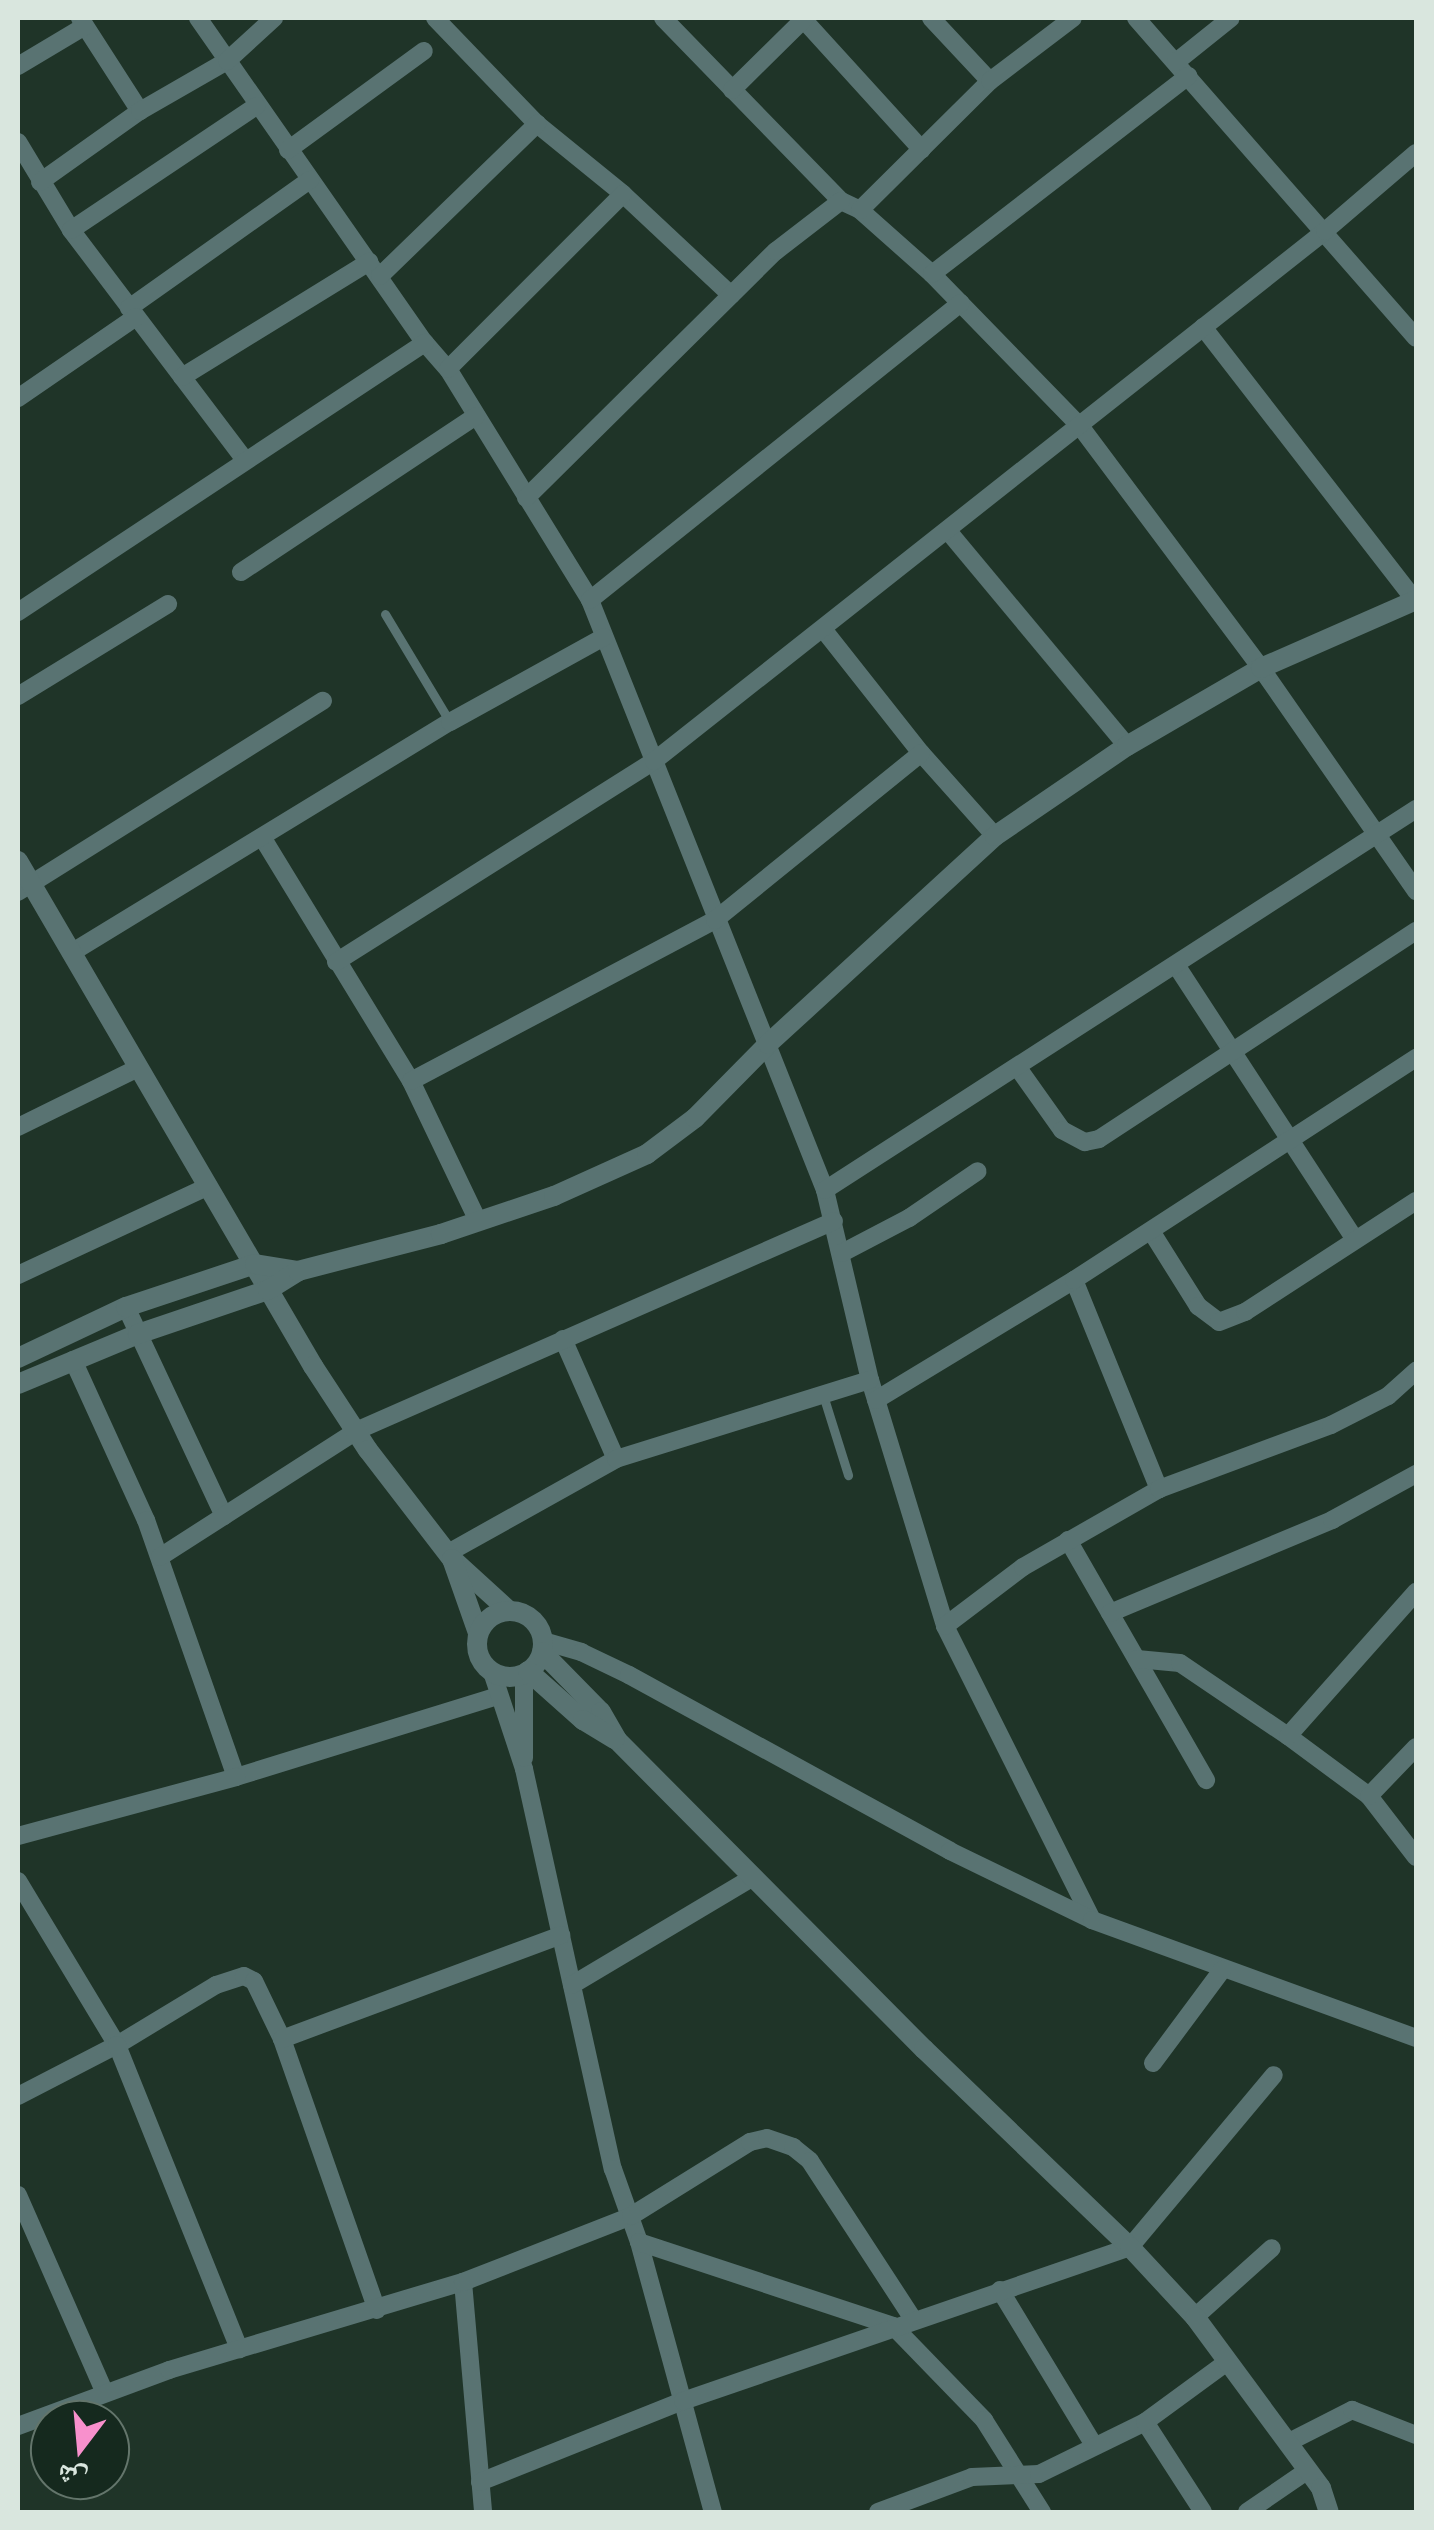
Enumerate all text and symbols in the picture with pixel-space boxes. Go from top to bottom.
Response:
north arrow [30,2400,130,2500]
text: ش [53,2457,91,2497]

